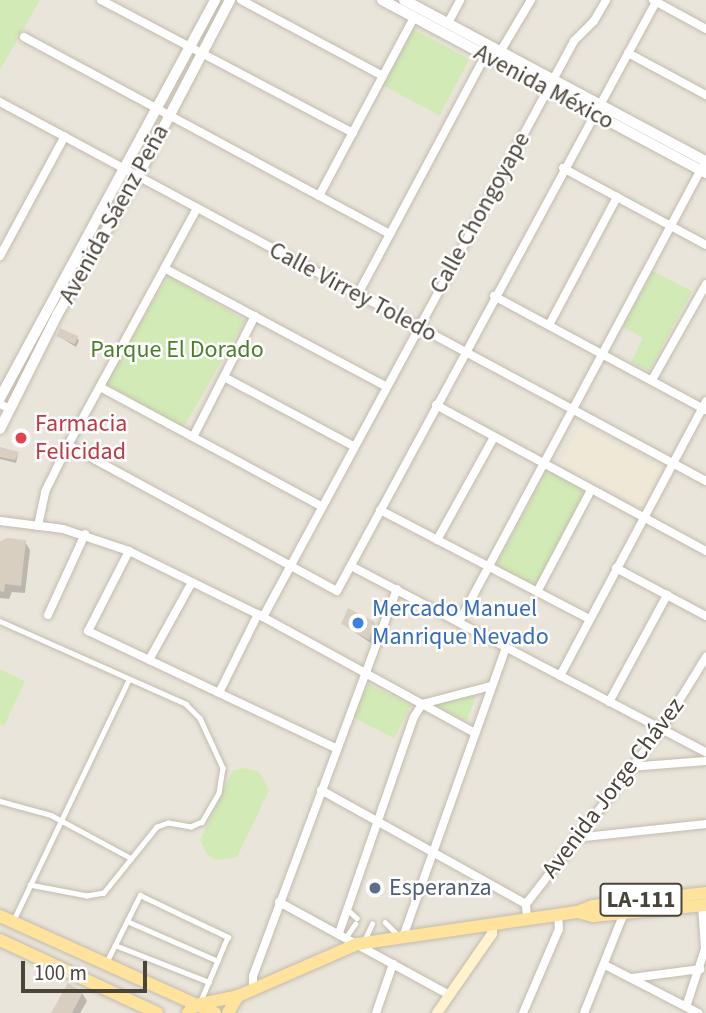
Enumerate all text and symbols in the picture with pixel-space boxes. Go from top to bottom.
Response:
street label: Avenida México [469,38,619,136]
street label: Avenida Sáenz Peña [53,119,175,309]
street label: Calle Chongoyape [424,127,536,299]
street label: Calle Virrey Toledo [264,236,442,348]
park label: Parque El Dorado [90,336,264,364]
place label: Farmacia Felicidad [35,410,127,466]
marker: Farmacia Felicidad [13,430,29,446]
place label: Mercado Manuel Manrique Nevado [372,595,549,651]
marker: Mercado Manuel Manrique Nevado [350,615,366,631]
street label: Avenida Jorge Chávez [536,692,690,884]
place label: Esperanza [389,874,492,902]
marker: Esperanza [367,880,383,896]
road number: LA-111 [599,880,683,920]
scale bar [24,946,150,990]
text: 100 m [34,958,87,988]

